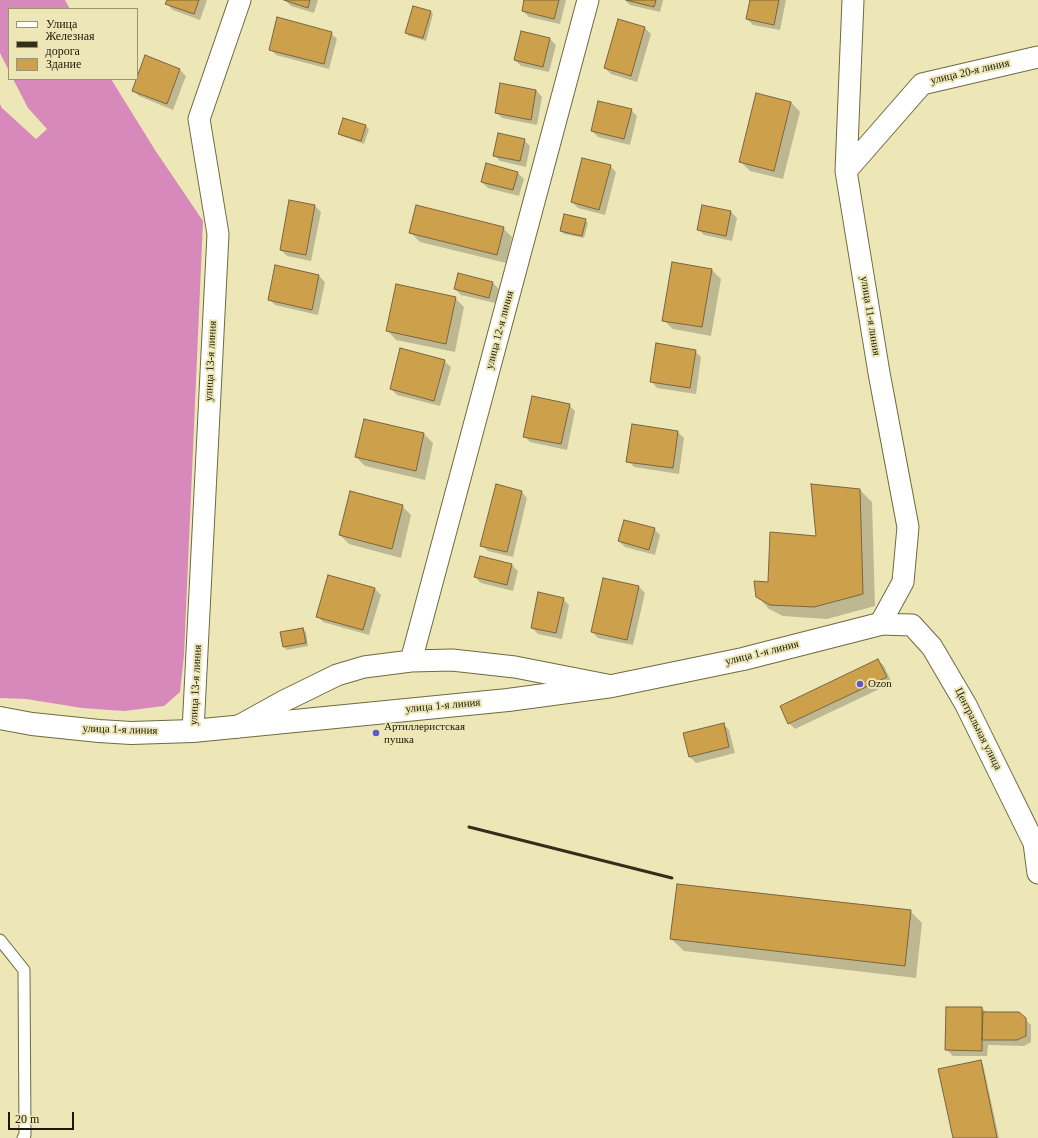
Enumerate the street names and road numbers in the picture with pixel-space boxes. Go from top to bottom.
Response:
street label: улица 20-я линия [929,57,1011,87]
street label: улица 11-я линия [857,275,883,357]
street label: улица 12-я линия [483,289,517,371]
street label: улица 13-я линия [202,320,220,402]
street label: улица 1-я линия [724,638,800,668]
street label: улица 13-я линия [187,644,205,726]
street label: Центральная улица [952,686,1004,772]
street label: улица 1-я линия [405,696,481,716]
street label: улица 1-я линия [82,722,158,738]

